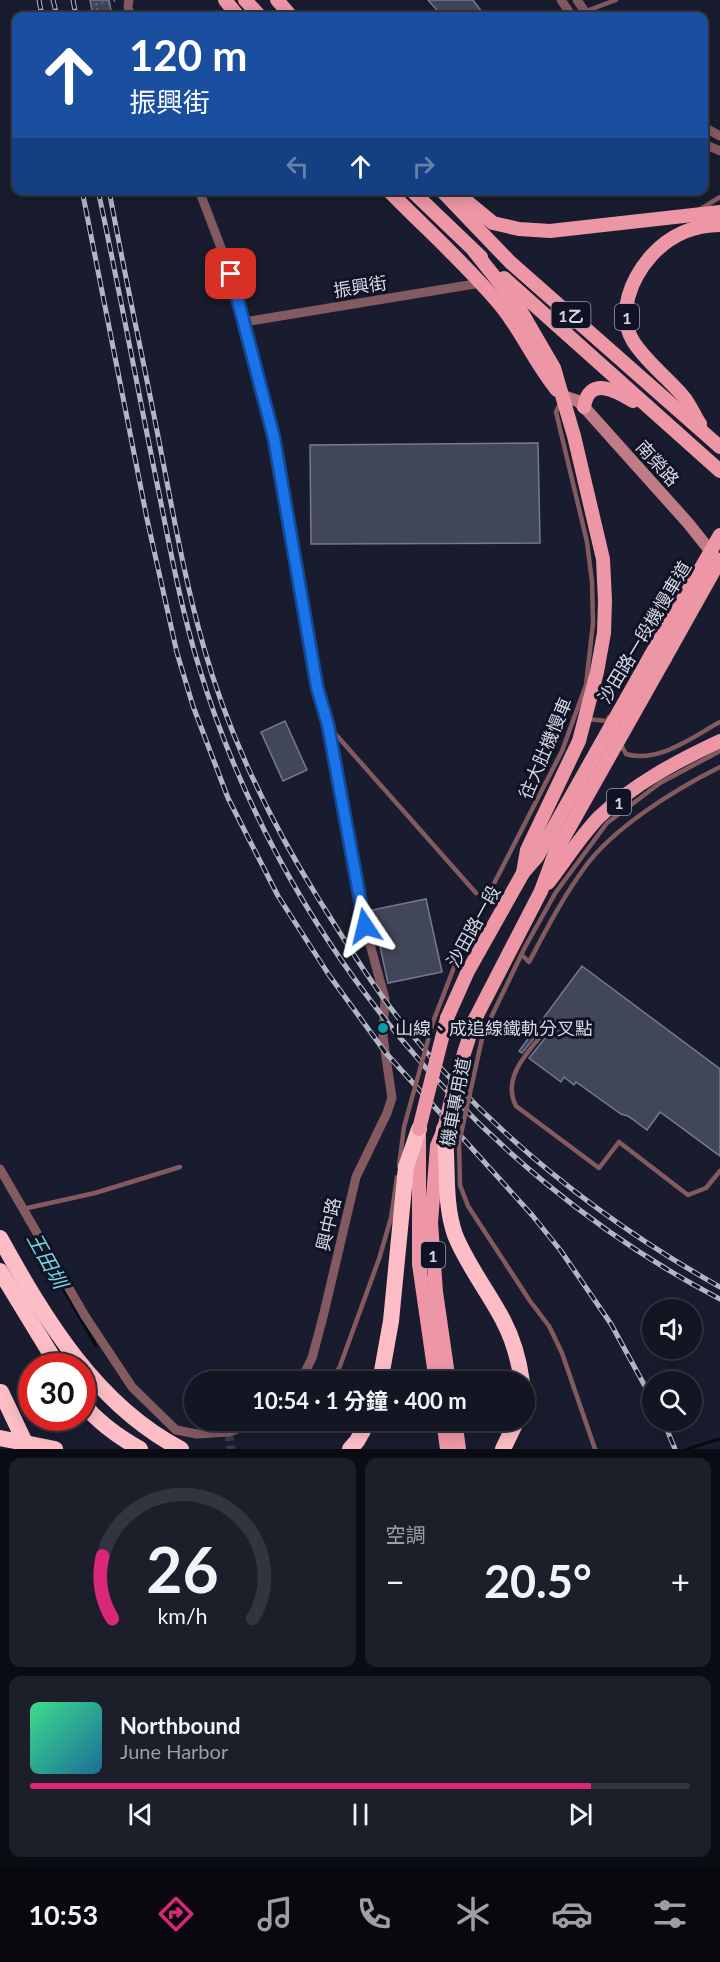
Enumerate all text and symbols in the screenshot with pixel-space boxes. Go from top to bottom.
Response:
text: 120 m [129,30,247,80]
icon: ahead [30,36,108,114]
text: 振興街 [129,85,210,118]
icon: left [281,150,314,183]
icon: ahead [344,150,377,183]
icon: right [407,150,440,183]
pin [205,248,256,299]
icon: arrive [214,257,247,290]
street label: 振興街 [332,271,388,301]
road number: 1乙 [552,302,590,328]
road number: 1 [615,304,639,330]
street label: 南榮路 [632,436,684,490]
street label: 沙田路一段機慢車道 [593,557,695,707]
street label: 往大肚機慢車 [514,694,576,802]
road number: 1 [607,789,631,815]
street label: 沙田路一段 [442,881,504,971]
position arrow [333,894,397,958]
place label: 山線、成追線鐵軌分叉點 [395,1017,593,1039]
marker: 山線、成追線鐵軌分叉點 [376,1021,390,1035]
street label: 機車專用道 [436,1056,474,1148]
street label: 興中路 [311,1195,345,1253]
water label: 王田圳 [23,1228,74,1295]
road number: 1 [421,1242,445,1268]
map controls [642,1299,702,1431]
button: sound [642,1299,702,1359]
speed limit sign: 30 [18,1353,96,1431]
button: search [642,1371,702,1431]
text: 10:54 · 1 分鐘 · 400 m [252,1387,467,1414]
text: 空調 [386,1522,426,1546]
text: 26 [146,1531,218,1606]
text: 20.5° [484,1554,592,1608]
text: − [386,1561,405,1601]
text: + [671,1561,690,1601]
text: km/h [157,1604,207,1630]
text: Northbound [120,1712,240,1739]
text: June Harbor [120,1739,228,1763]
icon: previous [124,1798,157,1831]
icon: pause [344,1798,377,1831]
icon: next [564,1798,597,1831]
icon: directions [155,1893,197,1935]
icon: music [254,1893,296,1935]
icon: phone [353,1893,395,1935]
icon: climate [452,1893,494,1935]
icon: car [551,1893,593,1935]
icon: filters [649,1893,691,1935]
text: 10:53 [28,1898,98,1931]

